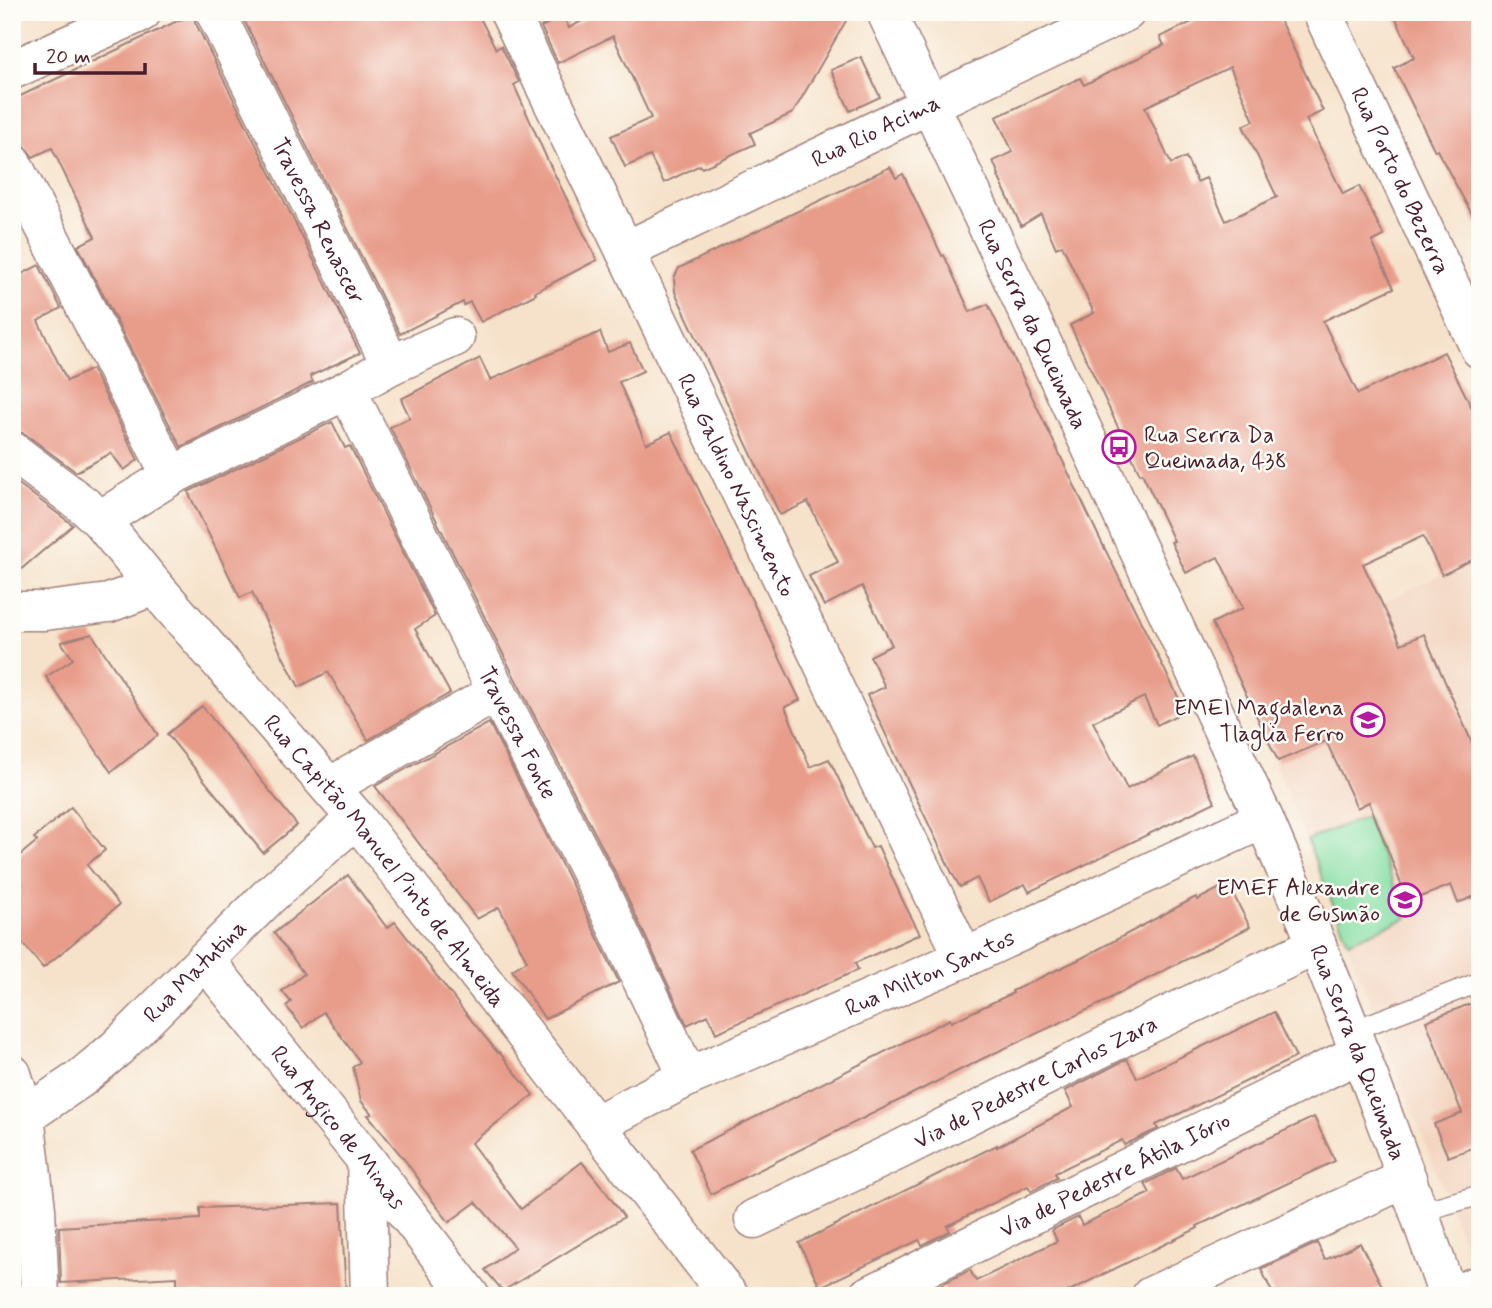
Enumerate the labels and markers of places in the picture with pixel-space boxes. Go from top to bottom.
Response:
place label: Rua Serra Da Queimada, 438 [1144,421,1287,477]
bus stop icon: Rua Serra Da Queimada, 438 [1100,428,1138,466]
place label: EMEI Magdalena Tlaglia Ferro [1174,694,1344,752]
school or university icon: EMEI Magdalena Tlaglia Ferro [1349,701,1387,739]
place label: EMEF Alexandre de Gusmão [1217,874,1380,930]
school or university icon: EMEF Alexandre de Gusmão [1386,881,1424,919]

